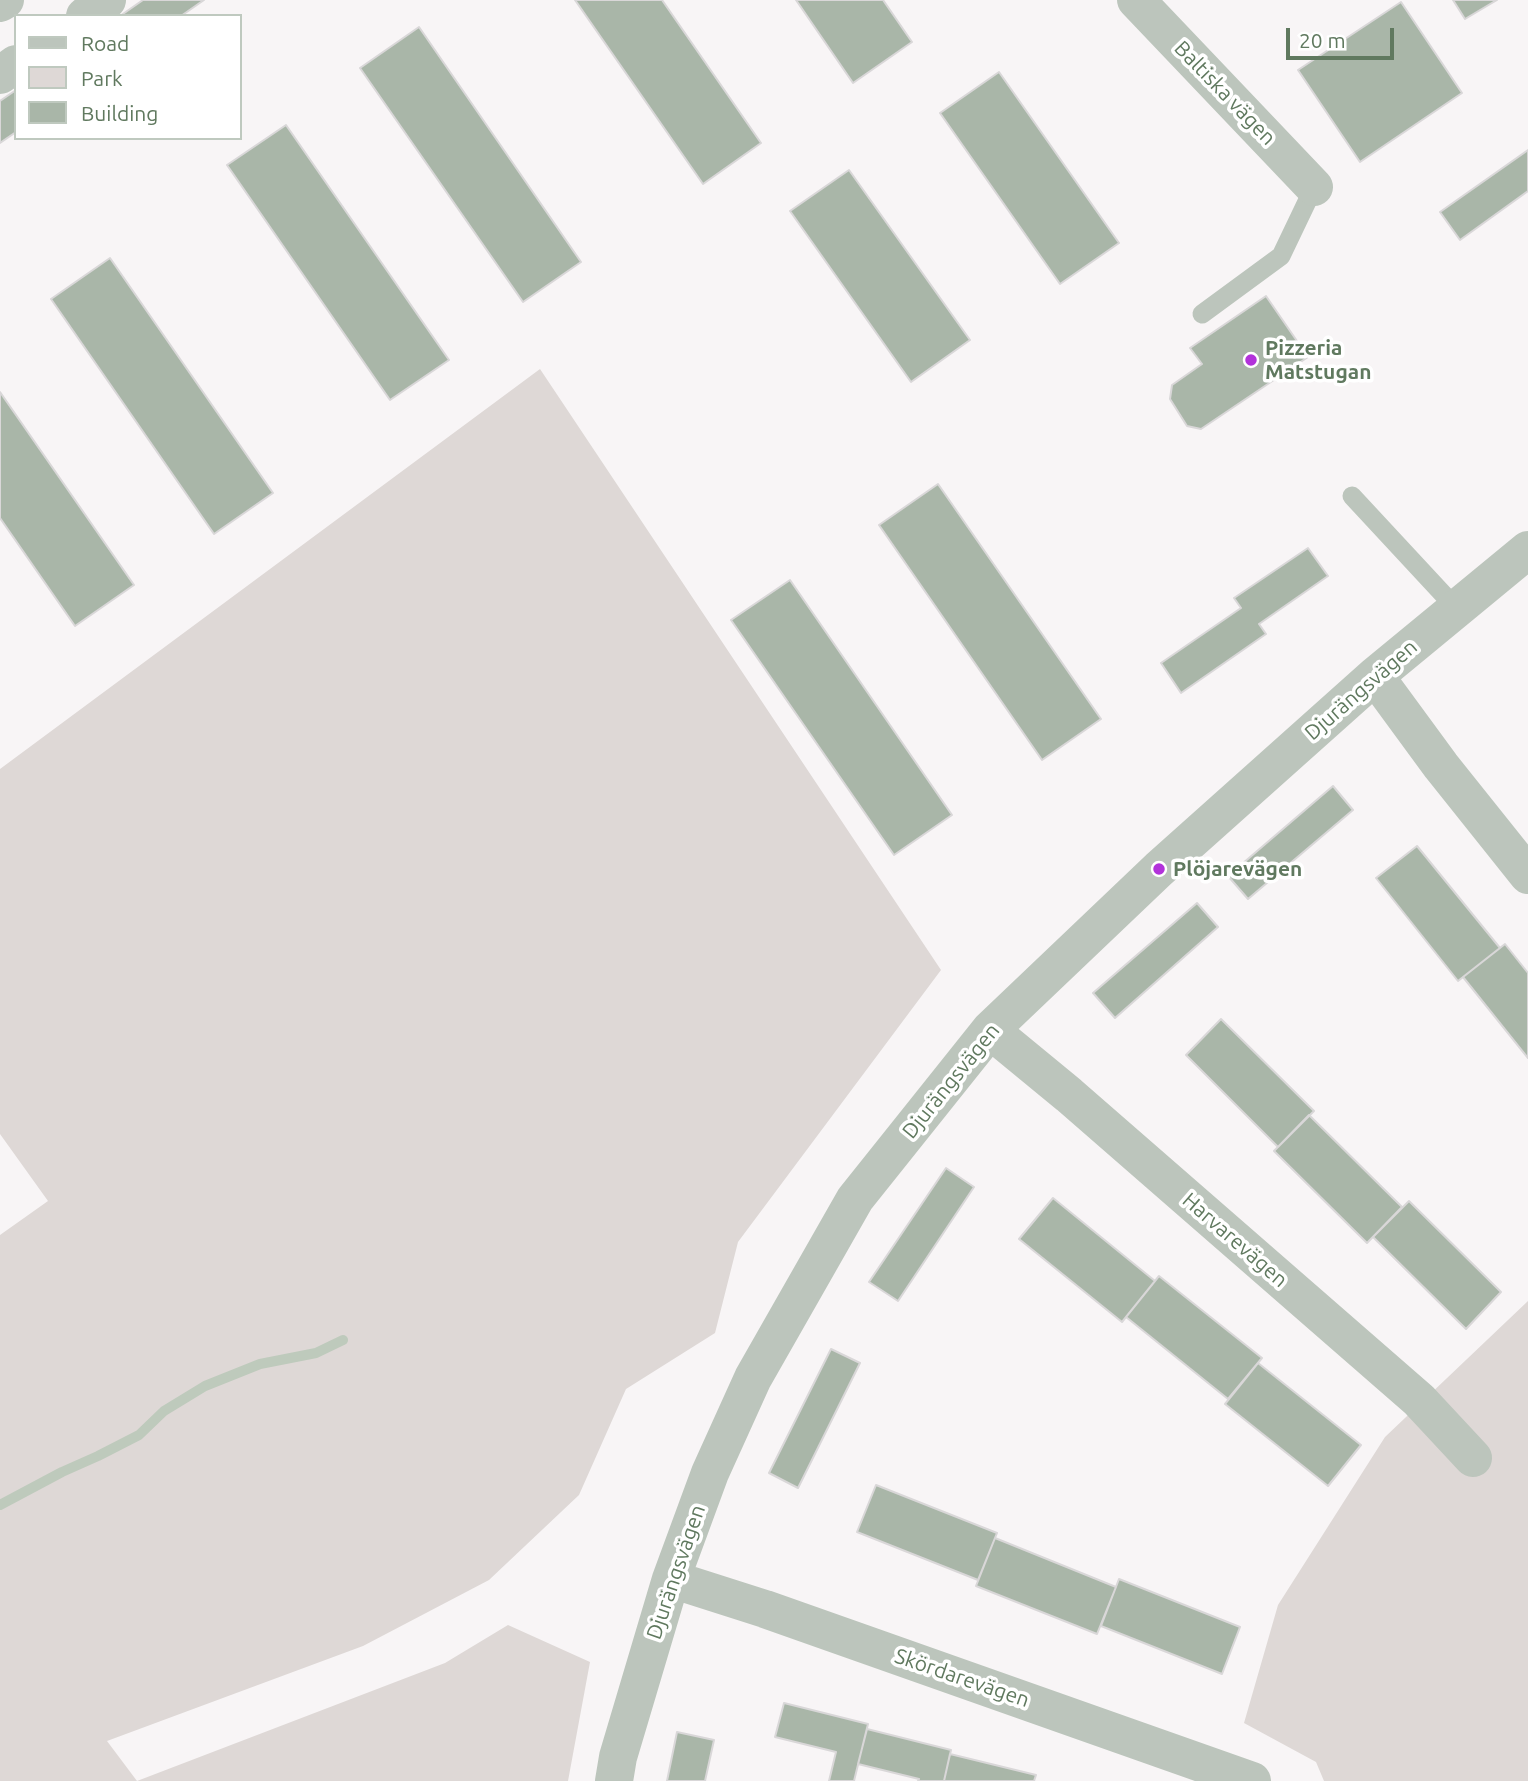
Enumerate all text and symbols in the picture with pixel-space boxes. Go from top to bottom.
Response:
legend [14,14,242,140]
scale bar [1290,14,1398,58]
text: 20 m [1299,28,1346,52]
text: Road [81,31,129,55]
street label: Baltiska vägen [1169,36,1281,150]
text: Park [81,66,123,90]
text: Building [81,101,158,125]
place label: Pizzeria Matstugan [1265,335,1371,385]
marker: Pizzeria Matstugan [1243,352,1259,368]
street label: Djurängsvägen [1300,634,1422,746]
place label: Plöjarevägen [1173,856,1302,882]
marker: Plöjarevägen [1151,861,1167,877]
street label: Djurängsvägen [897,1018,1005,1144]
street label: Harvarevägen [1177,1187,1293,1293]
street label: Djurängsvägen [641,1501,711,1643]
street label: Skördarevägen [891,1643,1033,1713]

